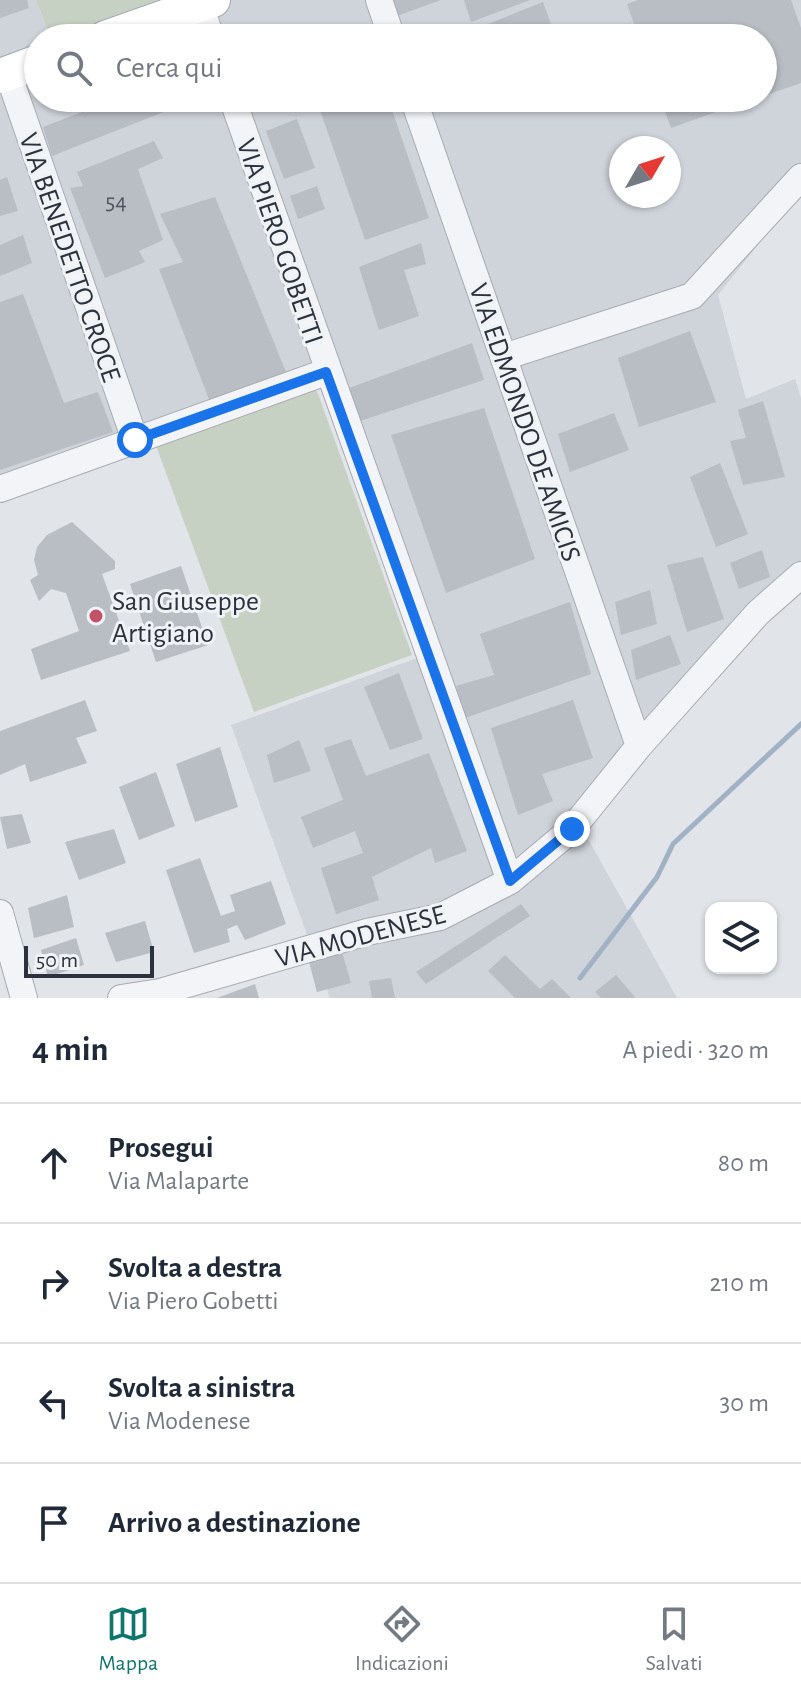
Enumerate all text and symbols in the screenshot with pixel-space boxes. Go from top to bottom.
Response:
search box [24,24,777,112]
icon: search [52,46,96,90]
text: Cerca qui [116,53,222,83]
street label: VIA BENEDETTO CROCE [13,130,125,386]
street label: VIA PIERO GOBETTI [231,135,327,348]
north arrow [609,136,681,208]
house number: 54 [105,190,127,214]
street label: VIA EDMONDO DE AMICIS [463,280,585,565]
route start [117,422,153,458]
place label: San Giuseppe Artigiano [112,588,259,648]
marker: San Giuseppe Artigiano [87,607,105,625]
route end [554,811,590,847]
street label: VIA MODENESE [272,901,449,973]
map controls [705,902,777,974]
button: layers [705,902,777,974]
scale bar [24,942,154,978]
text: 50 m [36,949,78,971]
text: 4 min [32,1033,109,1067]
text: A piedi · 320 m [623,1037,769,1063]
text: Prosegui [108,1133,214,1163]
icon: ahead [32,1141,76,1185]
text: 80 m [718,1150,769,1176]
text: Via Malaparte [108,1168,249,1194]
text: Svolta a destra [108,1253,282,1283]
icon: right [32,1261,76,1305]
text: 210 m [709,1270,769,1296]
text: Via Piero Gobetti [108,1288,279,1314]
text: Svolta a sinistra [108,1373,295,1403]
icon: left [32,1381,76,1425]
text: 30 m [719,1390,769,1416]
text: Via Modenese [108,1408,250,1434]
icon: arrive [32,1501,76,1545]
text: Arrivo a destinazione [108,1508,361,1538]
tab: Mappa [98,1602,158,1676]
tab: Indicazioni [355,1602,449,1676]
tab: Salvati [646,1602,703,1676]

